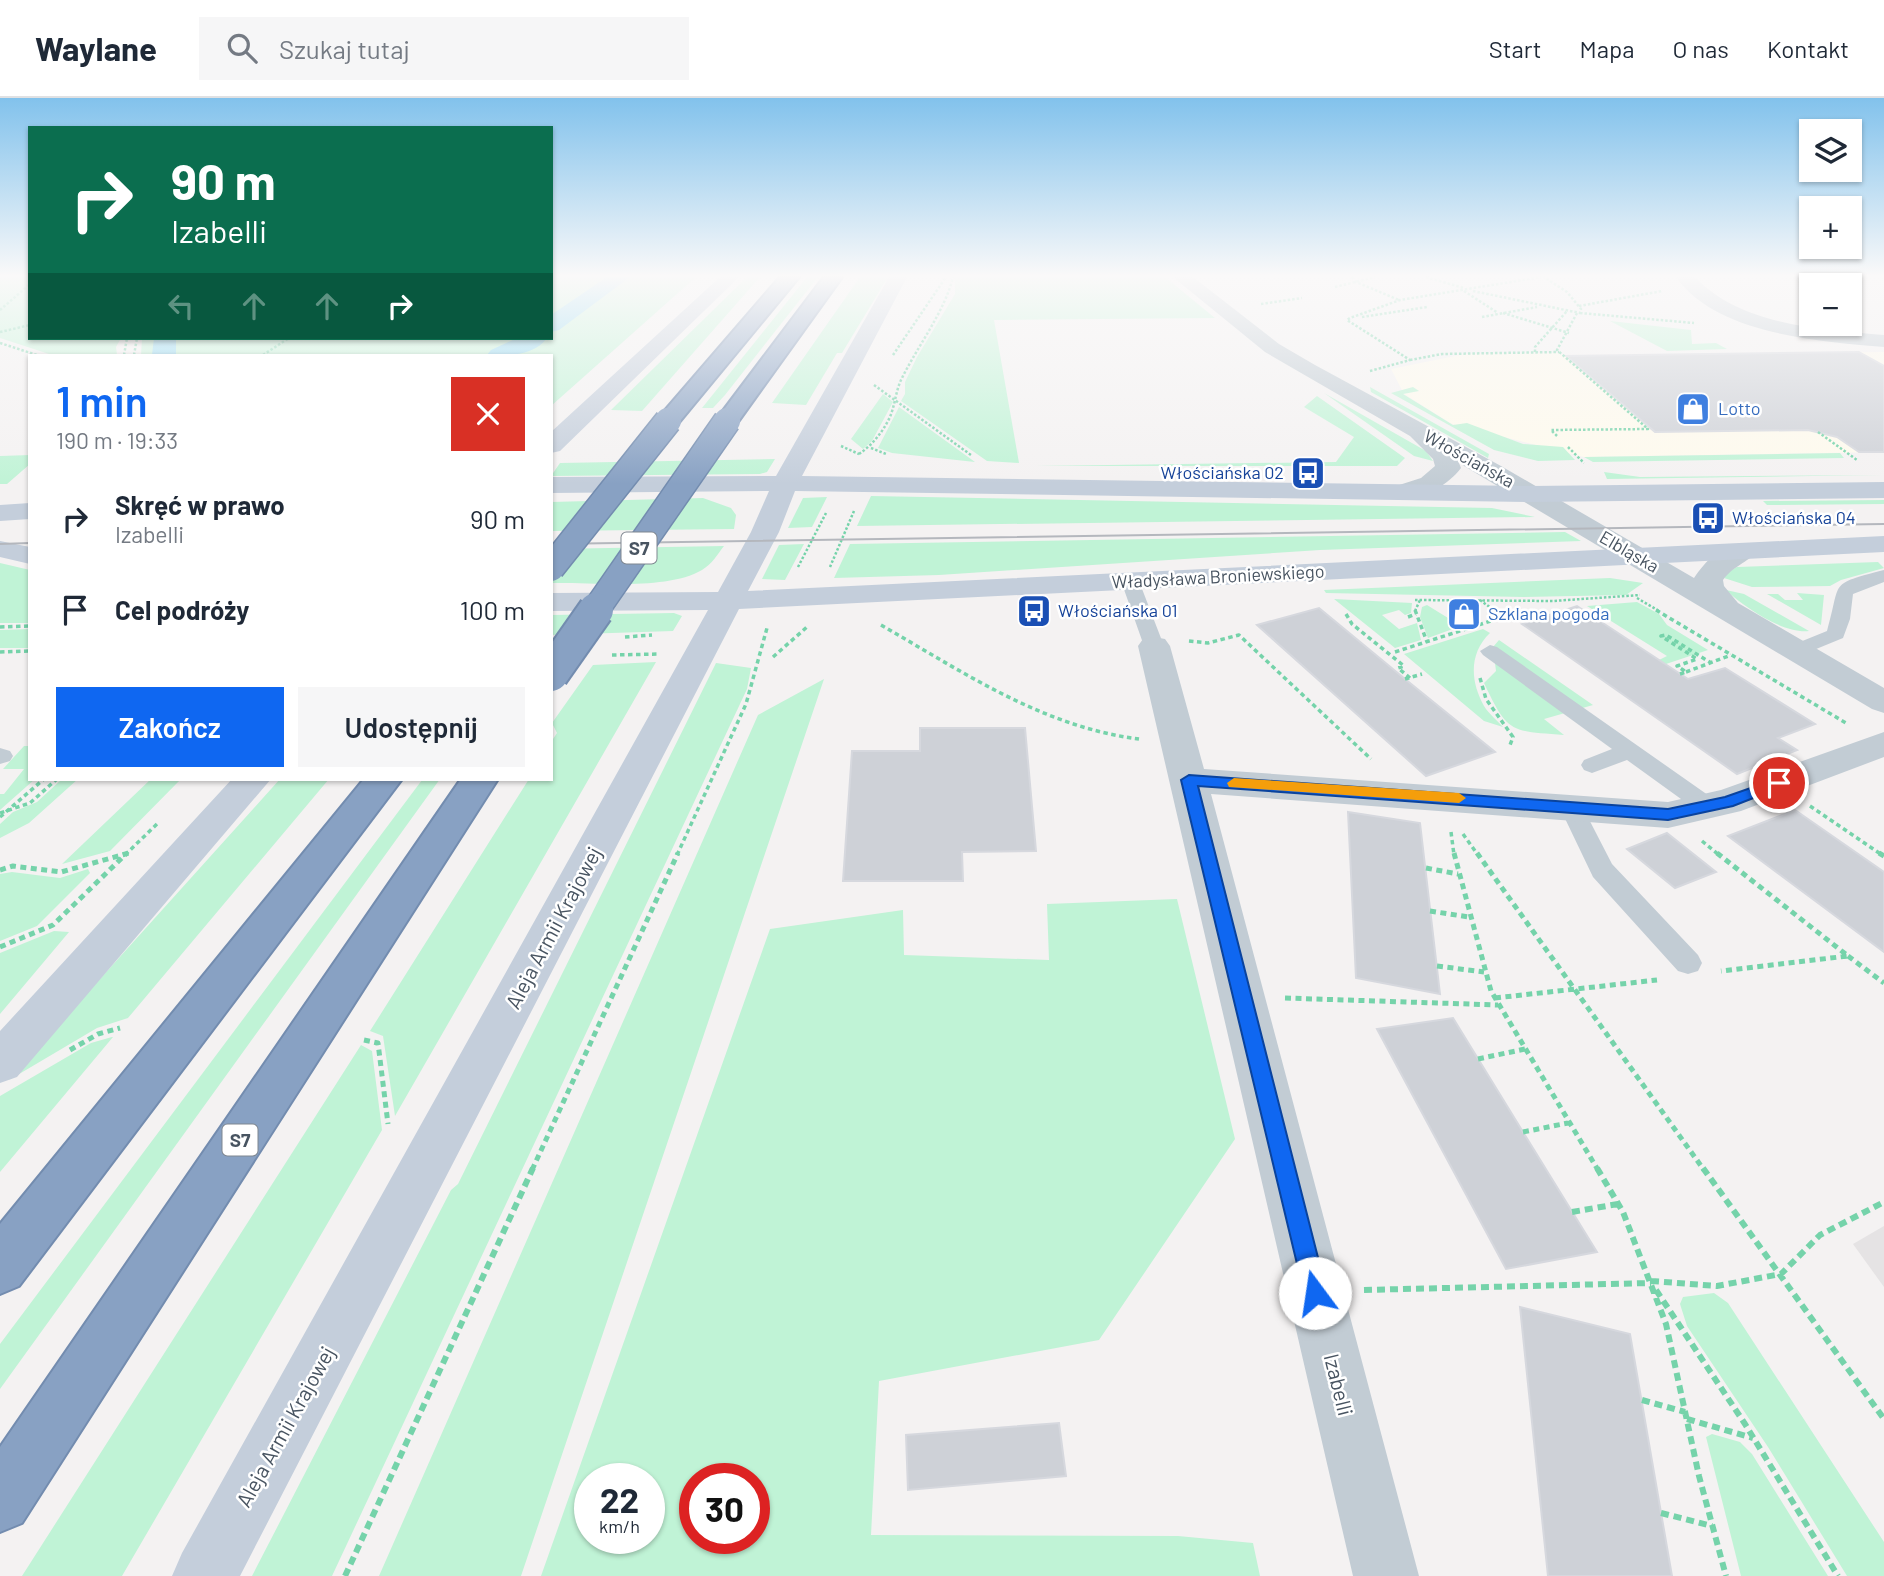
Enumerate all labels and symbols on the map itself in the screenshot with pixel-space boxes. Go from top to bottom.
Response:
shop icon: Lotto [1674,390,1712,428]
place label: Lotto [1718,397,1761,419]
street label: Włościańska [1420,424,1519,492]
bus stop icon: Włościańska 02 [1289,454,1327,492]
place label: Włościańska 02 [1161,461,1284,483]
bus stop icon: Włościańska 04 [1689,499,1727,537]
place label: Włościańska 04 [1732,506,1856,528]
street label: Elbląska [1596,525,1663,577]
road number: S7 [622,533,656,564]
street label: Władysława Broniewskiego [1111,559,1325,593]
bus stop icon: Włościańska 01 [1015,592,1053,630]
shop icon: Szklana pogoda [1445,595,1483,633]
place label: Włościańska 01 [1058,599,1178,621]
place label: Szklana pogoda [1488,602,1609,624]
pin [1749,753,1809,813]
street label: Aleja Armii Krajowej [499,842,606,1013]
road number: S7 [222,1124,258,1156]
position arrow [1278,1256,1352,1330]
street label: Aleja Armii Krajowej [230,1342,339,1511]
street label: Izabelli [1320,1351,1359,1418]
speed limit sign: 30 [679,1463,770,1554]

